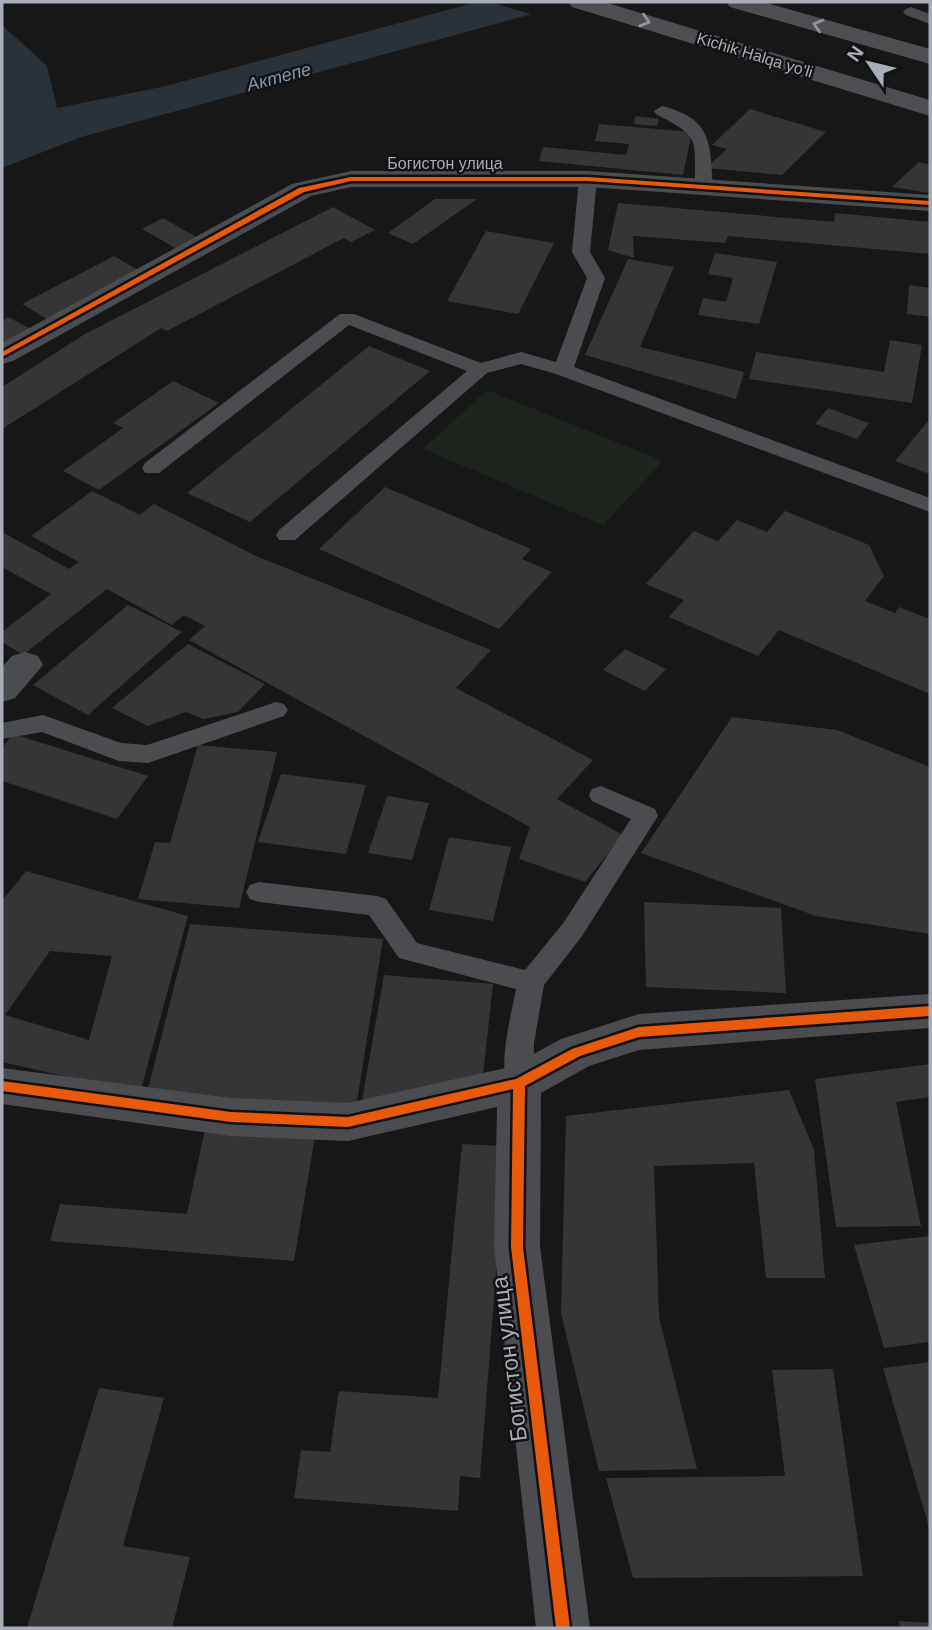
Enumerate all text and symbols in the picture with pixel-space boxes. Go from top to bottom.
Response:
one-way arrow [639,13,651,28]
one-way arrow [812,18,824,33]
north arrow [834,28,904,98]
street label: Kichik Halqa yo'li [695,29,815,81]
text: N [843,42,868,65]
water label: Актепе [244,59,313,95]
street label: Богистон улица [387,155,503,172]
street label: Богистон улица [486,1275,532,1443]

